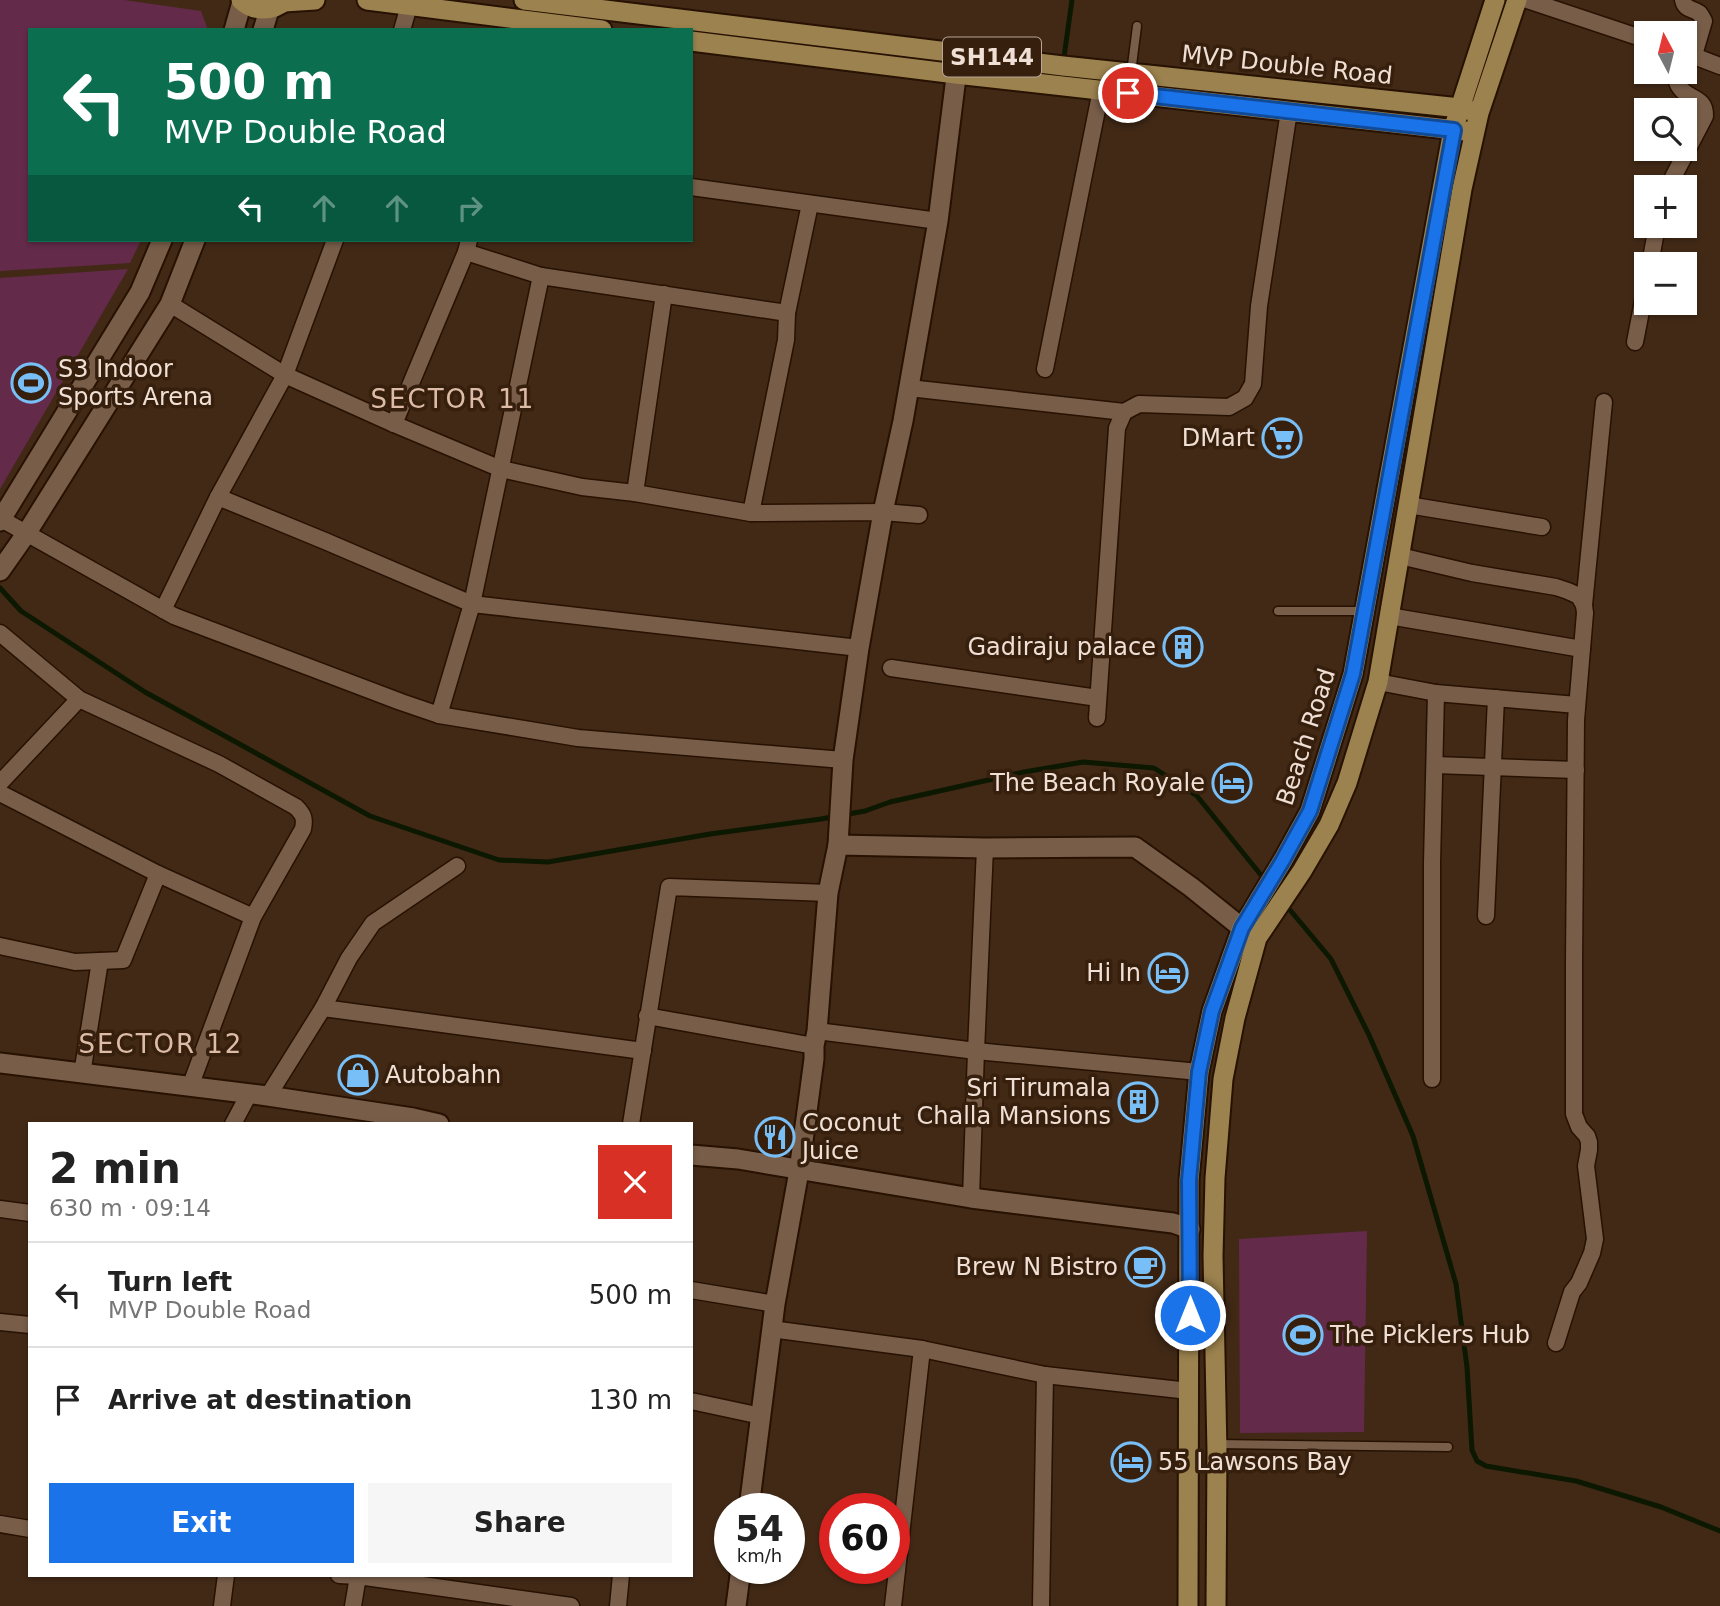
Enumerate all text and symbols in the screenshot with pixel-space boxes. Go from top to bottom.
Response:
north arrow [1634,21,1698,84]
map controls [1634,21,1697,315]
road number: SH144 [943,38,1041,76]
street label: MVP Double Road [1180,40,1394,90]
text: 500 m [164,54,334,111]
icon: left [49,56,140,147]
pin [1098,63,1158,123]
icon: arrive [1109,74,1147,112]
button: search [1634,98,1697,161]
text: MVP Double Road [164,113,447,151]
button: + [1634,175,1697,238]
icon: left [232,189,270,227]
icon: ahead [305,189,343,227]
icon: ahead [378,189,416,227]
icon: right [451,189,489,227]
button: − [1634,252,1697,315]
place label: S3 Indoor Sports Arena [58,355,213,411]
sports icon: S3 Indoor Sports Arena [10,362,52,404]
district label: SECTOR 11 [371,384,535,414]
supermarket icon: DMart [1261,417,1303,459]
place label: DMart [1182,424,1255,452]
building icon: Gadiraju palace [1162,626,1204,668]
place label: Gadiraju palace [967,633,1156,661]
street label: Beach Road [1271,665,1341,809]
hotel icon: The Beach Royale [1211,762,1253,804]
place label: The Beach Royale [989,769,1205,797]
hotel icon: Hi In [1147,952,1189,994]
place label: Hi In [1086,959,1141,987]
district label: SECTOR 12 [79,1029,243,1059]
shop icon: Autobahn [337,1054,379,1096]
place label: Autobahn [385,1061,501,1089]
place label: Sri Tirumala Challa Mansions [916,1074,1111,1130]
building icon: Sri Tirumala Challa Mansions [1117,1081,1159,1123]
place label: Coconut Juice [800,1109,901,1165]
restaurant icon: Coconut Juice [754,1116,796,1158]
text: 2 min [49,1144,181,1193]
button: close [598,1145,672,1219]
text: 630 m · 09:14 [49,1195,211,1221]
cafe icon: Brew N Bistro [1124,1246,1166,1288]
place label: Brew N Bistro [956,1253,1118,1281]
text: Turn left [108,1267,232,1297]
icon: left [49,1276,87,1314]
position arrow [1153,1278,1227,1352]
text: 500 m [589,1280,672,1310]
text: MVP Double Road [108,1297,311,1323]
sports icon: The Picklers Hub [1282,1314,1324,1356]
place label: The Picklers Hub [1329,1321,1530,1349]
icon: arrive [49,1381,87,1419]
text: Arrive at destination [108,1385,412,1415]
text: 130 m [589,1385,672,1415]
hotel icon: 55 Lawsons Bay [1110,1441,1152,1483]
place label: 55 Lawsons Bay [1158,1448,1352,1476]
button: Exit [49,1483,354,1563]
button: Share [368,1483,672,1563]
speed limit sign: 60 [819,1493,910,1584]
text: 54 [735,1509,784,1549]
text: km/h [737,1545,782,1566]

